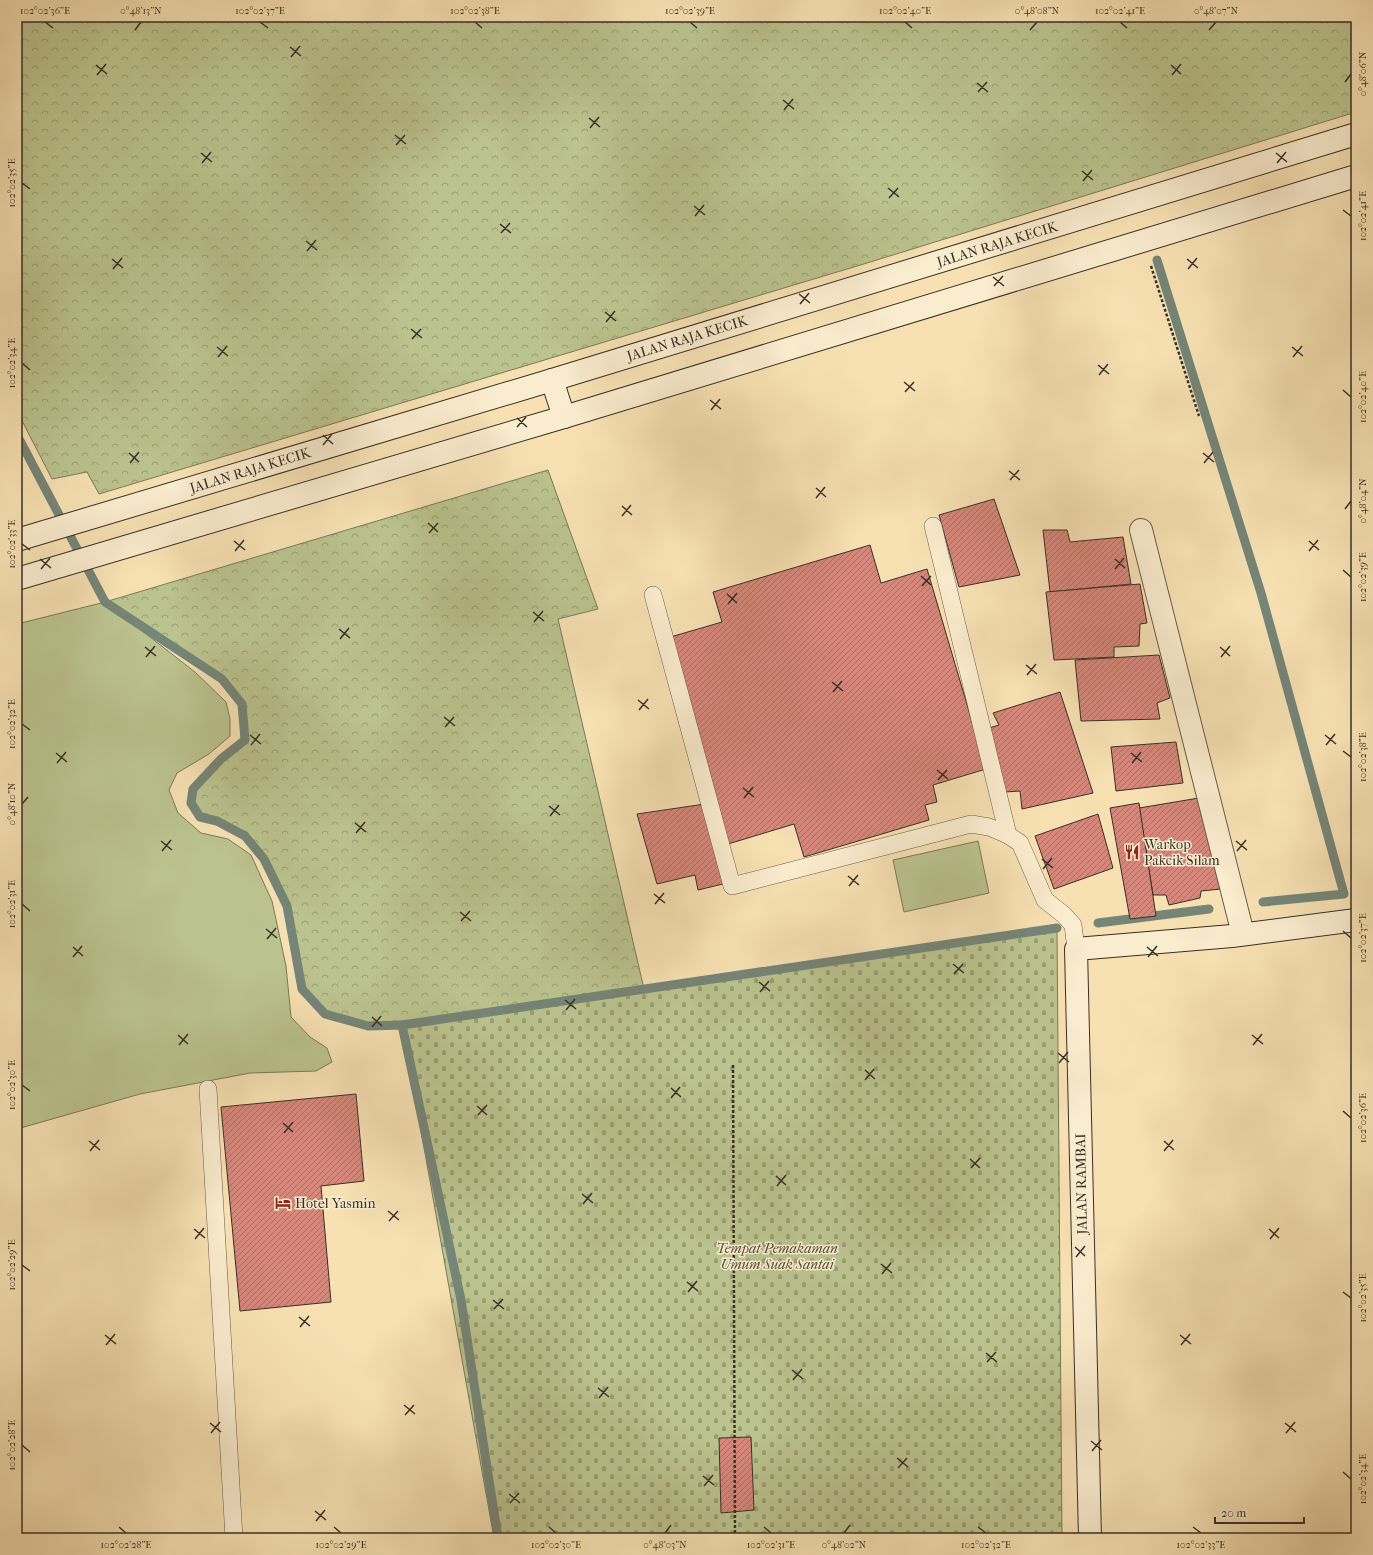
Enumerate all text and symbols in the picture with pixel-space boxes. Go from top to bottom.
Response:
text: 102°02'36"E [20,5,70,17]
text: 0°48'13"N [120,5,162,17]
text: 102°02'37"E [235,5,285,17]
text: 102°02'38"E [450,5,500,17]
text: 102°02'39"E [665,5,715,17]
text: 102°02'40"E [879,5,931,17]
text: 0°48'08"N [1015,5,1060,17]
text: 102°02'41"E [1095,5,1145,17]
text: 0°48'07"N [1194,5,1238,17]
text: 0°48'06"N [1357,51,1369,96]
text: 102°02'35"E [6,158,18,208]
text: 102°02'41"E [1357,191,1369,241]
street label: JALAN RAJA KECIK [934,218,1060,271]
street label: JALAN RAJA KECIK [624,312,750,365]
text: 102°02'34"E [6,338,18,388]
text: 102°02'40"E [1357,371,1369,423]
street label: JALAN RAJA KECIK [187,444,313,497]
text: 0°48'04"N [1357,478,1369,524]
text: 102°02'33"E [6,520,18,568]
text: 102°02'39"E [1357,552,1369,602]
text: 102°02'32"E [6,699,18,749]
text: 102°02'38"E [1357,732,1369,782]
text: 0°48'10"N [6,782,18,825]
place label: Warkop Pakcik Silam [1143,836,1220,869]
restaurant icon: Warkop Pakcik Silam [1123,843,1141,861]
text: 102°02'31"E [6,880,18,928]
text: 102°02'37"E [1357,913,1369,963]
text: 102°02'30"E [6,1060,18,1110]
text: 102°02'36"E [1357,1093,1369,1143]
street label: JALAN RAMBAI [1072,1133,1091,1236]
hotel icon: Hotel Yasmin [274,1194,292,1212]
place label: Hotel Yasmin [295,1195,376,1212]
text: 102°02'29"E [6,1240,18,1291]
park label: Tempat Pemakaman Umum Suak Santai [716,1240,838,1273]
text: 102°02'35"E [1357,1273,1369,1323]
text: 102°02'28"E [6,1420,18,1470]
text: 102°02'34"E [1357,1454,1369,1504]
scale bar [1215,1499,1304,1525]
text: 20 m [1221,1506,1246,1520]
text: 102°02'28"E [101,1539,151,1551]
text: 102°02'29"E [316,1539,367,1551]
text: 102°02'30"E [531,1539,581,1551]
text: 0°48'03"N [643,1539,687,1551]
text: 102°02'31"E [747,1539,795,1551]
text: 0°48'02"N [822,1539,867,1551]
text: 102°02'32"E [961,1539,1011,1551]
text: 102°02'33"E [1177,1539,1225,1551]

